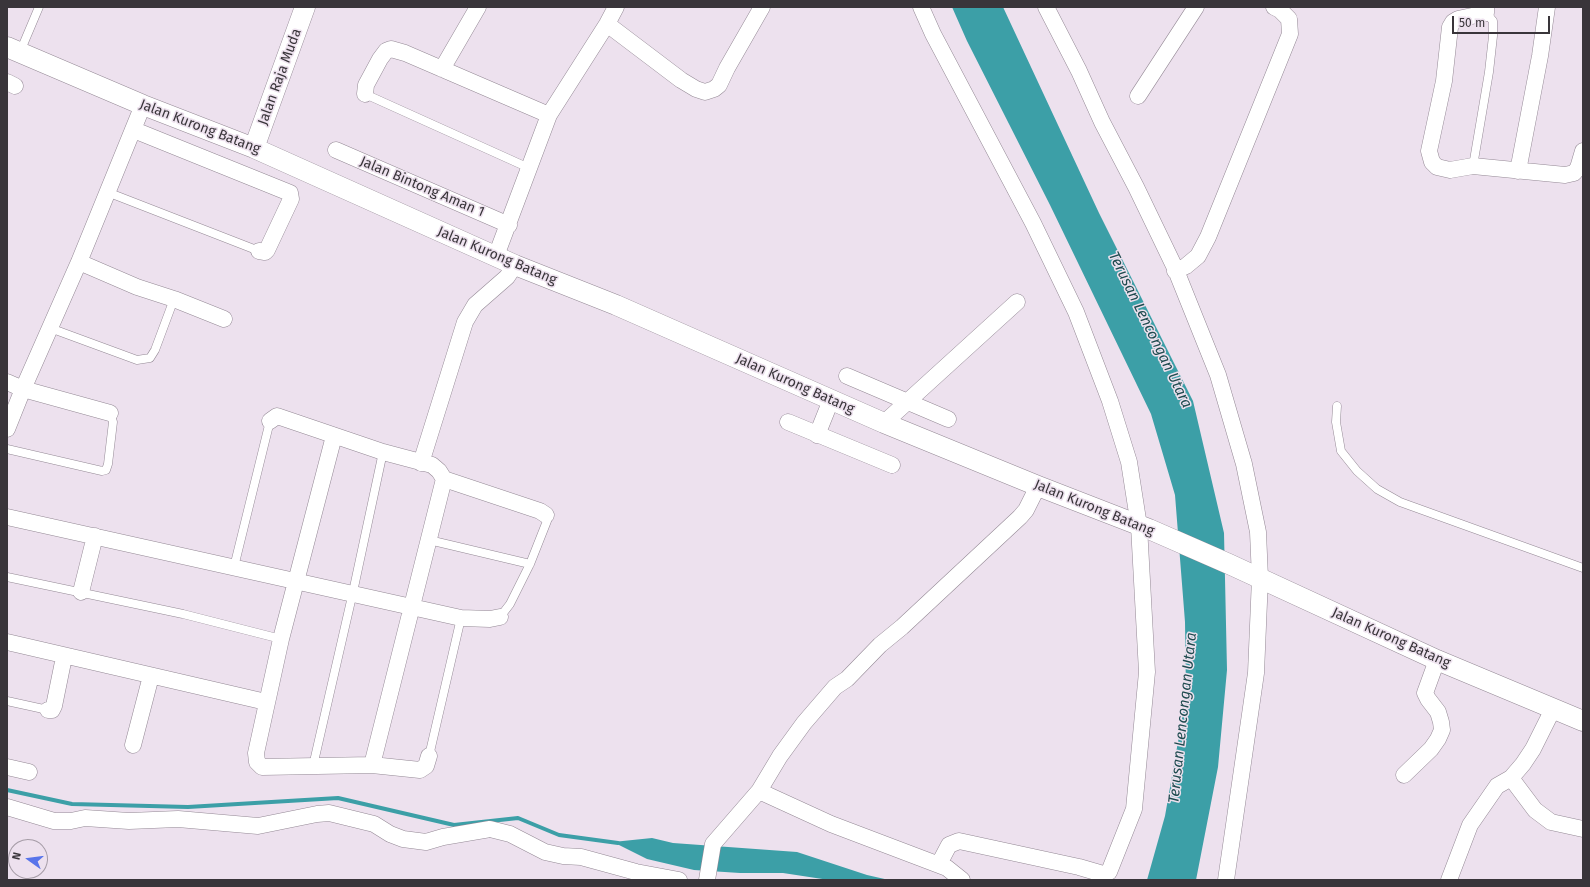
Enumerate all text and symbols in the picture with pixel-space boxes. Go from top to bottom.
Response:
scale bar [1454,8,1552,34]
text: 50 m [1459,16,1485,30]
street label: Jalan Raja Muda [255,26,305,128]
street label: Jalan Kurong Batang [137,96,263,158]
street label: Jalan Bintong Aman 1 [357,153,487,221]
street label: Jalan Kurong Batang [435,223,559,289]
water label: Terusan Lencongan Utara [1104,249,1196,411]
street label: Jalan Kurong Batang [733,350,857,418]
street label: Jalan Kurong Batang [1031,476,1157,540]
street label: Jalan Kurong Batang [1329,604,1453,672]
water label: Terusan Lencongan Utara [1165,632,1201,804]
north arrow [8,839,48,879]
text: N [10,851,24,861]

